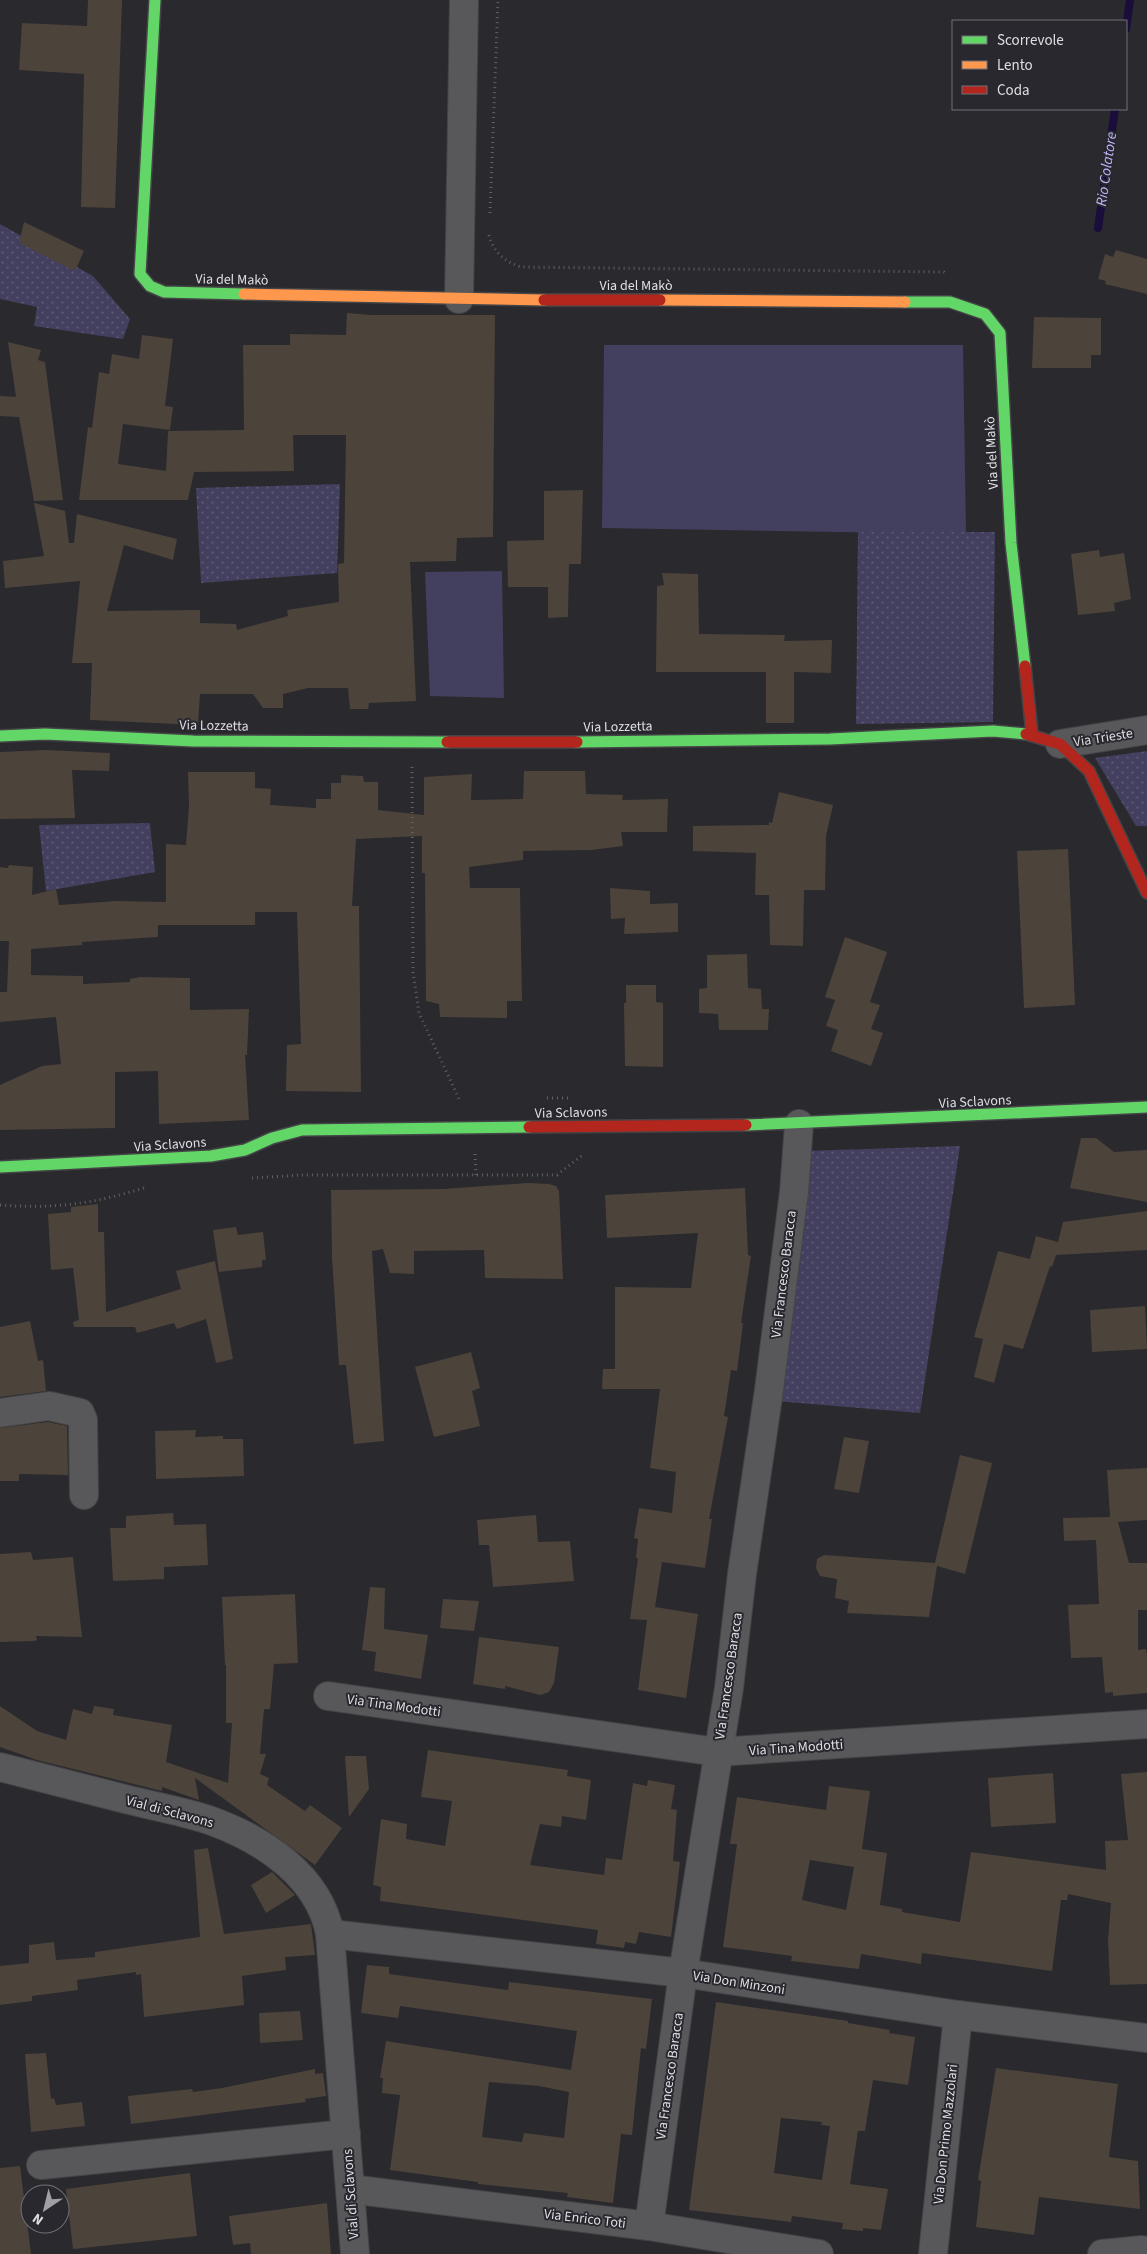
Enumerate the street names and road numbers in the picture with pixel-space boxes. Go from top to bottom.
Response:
street label: Via del Makò [195,269,269,291]
street label: Via del Makò [599,276,673,296]
street label: Via del Makò [980,416,1004,490]
street label: Via Lozzetta [179,715,249,737]
street label: Via Lozzetta [583,716,653,738]
street label: Via Trieste [1072,723,1134,753]
street label: Via Sclavons [938,1090,1012,1114]
street label: Via Sclavons [535,1102,608,1124]
street label: Via Sclavons [133,1132,207,1158]
street label: Via Francesco Baracca [766,1209,802,1339]
street label: Via Francesco Baracca [710,1611,748,1741]
street label: Via Tina Modotti [346,1690,442,1722]
street label: Via Tina Modotti [748,1735,844,1761]
street label: Vial di Sclavons [124,1791,216,1833]
street label: Via Don Minzoni [691,1966,786,2000]
street label: Via Francesco Baracca [651,2011,689,2141]
street label: Via Don Primo Mazzolari [929,2063,963,2205]
street label: Vial di Sclavons [338,2148,364,2240]
street label: Via Enrico Toti [543,2204,627,2234]

